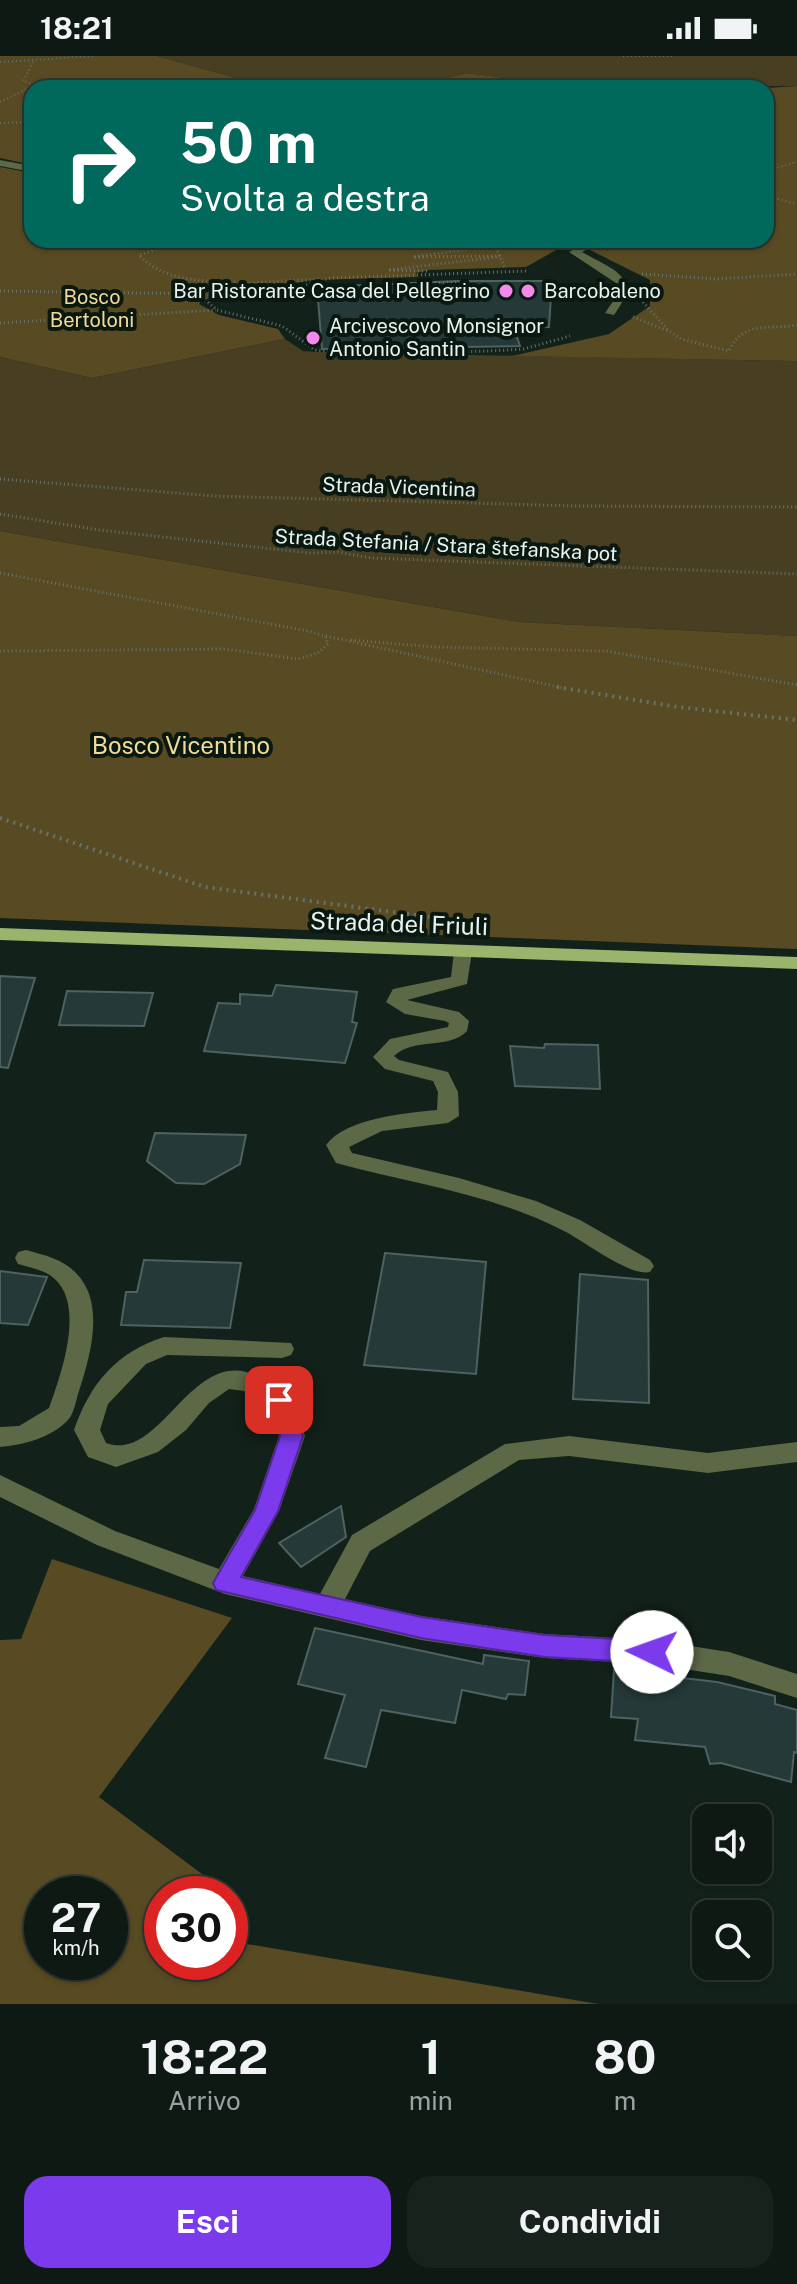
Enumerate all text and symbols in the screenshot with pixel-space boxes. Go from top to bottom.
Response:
text: 18:21 [40,10,114,46]
text: 50 m [180,110,317,176]
icon: right [48,112,152,216]
text: Svolta a destra [180,177,430,219]
place label: Bar Ristorante Casa del Pellegrino [173,279,490,303]
place label: Barcobaleno [544,279,661,303]
marker: Bar Ristorante Casa del Pellegrino [497,282,515,300]
marker: Barcobaleno [519,282,537,300]
park label: Bosco Bertoloni [50,285,134,332]
place label: Arcivescovo Monsignor Antonio Santin [329,314,544,361]
marker: Arcivescovo Monsignor Antonio Santin [304,329,322,347]
street label: Strada Vicentina [322,472,476,502]
street label: Strada Stefania / Stara štefanska pot [274,524,618,566]
park label: Bosco Vicentino [92,731,270,759]
street label: Strada del Friuli [310,906,488,940]
pin [245,1366,313,1434]
icon: arrive [257,1378,301,1422]
position arrow [610,1610,694,1694]
map controls [692,1804,772,1980]
button: sound [692,1804,772,1884]
speed limit sign: 30 [144,1876,248,1980]
text: 27 [51,1894,101,1941]
button: search [692,1900,772,1980]
text: km/h [52,1936,100,1960]
text: 18:22 [141,2028,268,2085]
text: 1 [421,2028,441,2085]
text: 80 [593,2028,656,2085]
text: Arrivo [168,2085,241,2116]
text: min [409,2085,453,2116]
text: m [614,2085,636,2116]
button: Esci [24,2176,391,2268]
button: Condividi [407,2176,773,2268]

